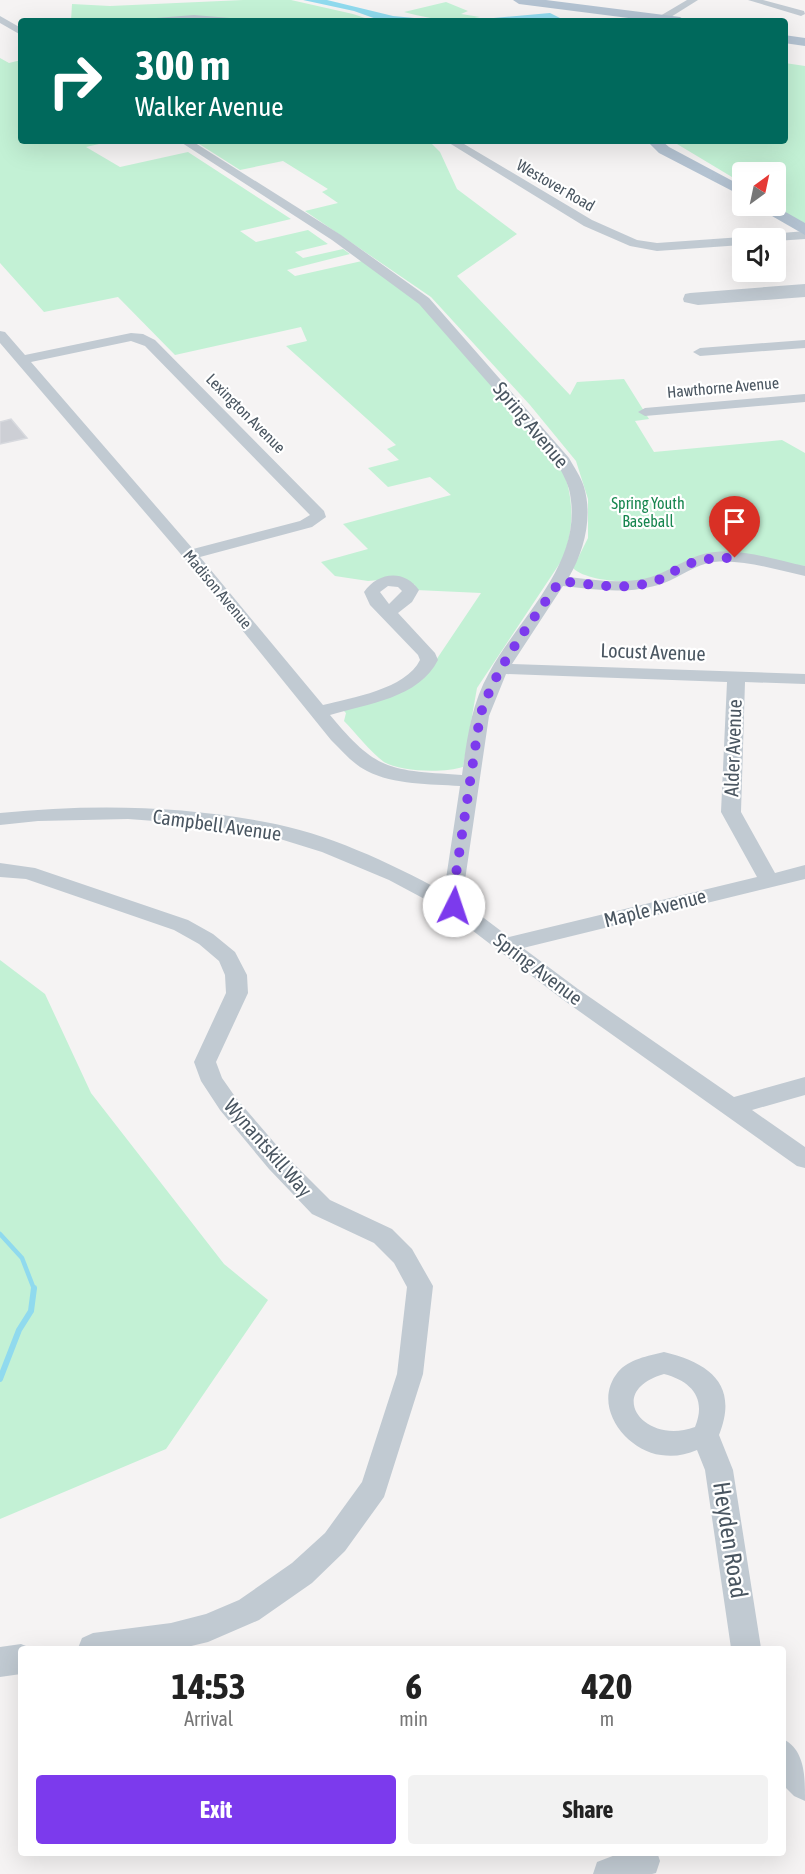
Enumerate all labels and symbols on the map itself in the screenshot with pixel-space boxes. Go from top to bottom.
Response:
street label: Westover Road [514,155,598,215]
north arrow [732,162,786,216]
street label: Lexington Avenue [202,370,289,457]
street label: Hawthorne Avenue [666,373,780,401]
street label: Spring Avenue [489,377,574,472]
park label: Spring Youth Baseball [611,494,685,530]
pin [709,496,760,558]
street label: Madison Avenue [180,546,256,632]
street label: Locust Avenue [600,638,706,665]
street label: Alder Avenue [719,699,746,797]
street label: Campbell Avenue [151,804,283,845]
position arrow [422,874,486,938]
street label: Maple Avenue [601,884,708,931]
street label: Spring Avenue [490,928,587,1009]
street label: Wynantskill Way [220,1094,317,1201]
street label: Heyden Road [708,1480,753,1600]

